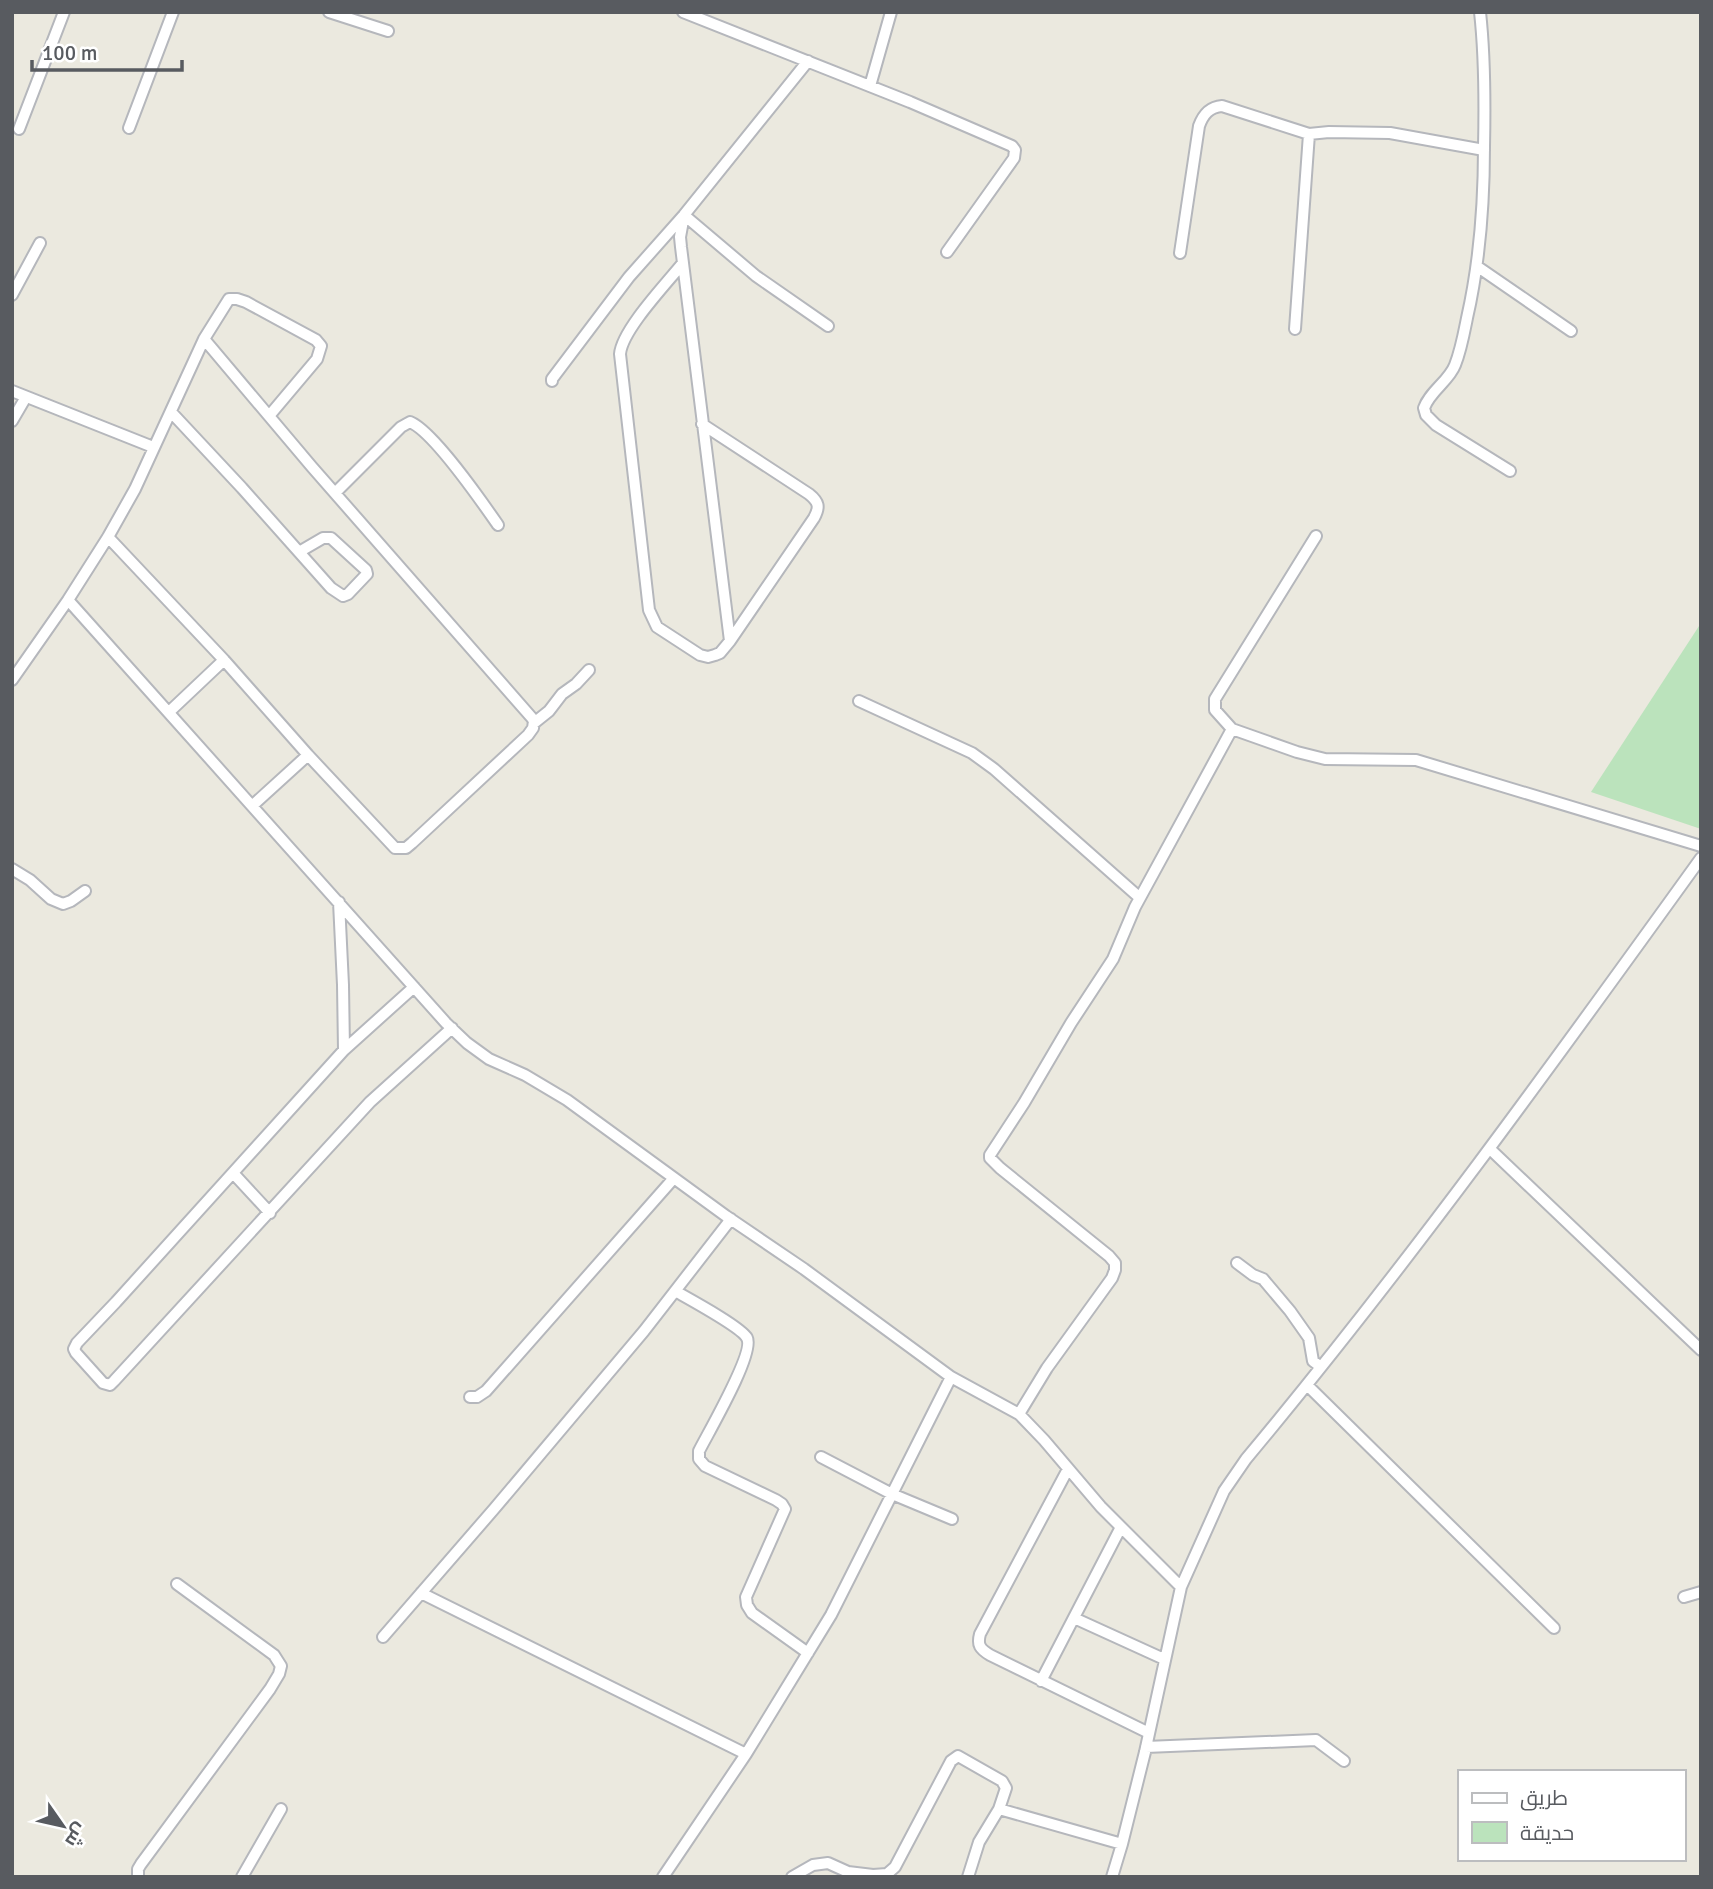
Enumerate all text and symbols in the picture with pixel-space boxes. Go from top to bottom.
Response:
scale bar [32,28,182,72]
text: 100 m [42,40,97,66]
legend [1458,1770,1685,1861]
text: طريق [1520,1785,1568,1811]
north arrow [28,1791,98,1861]
text: ش [59,1818,93,1852]
text: حديقة [1520,1820,1574,1846]

